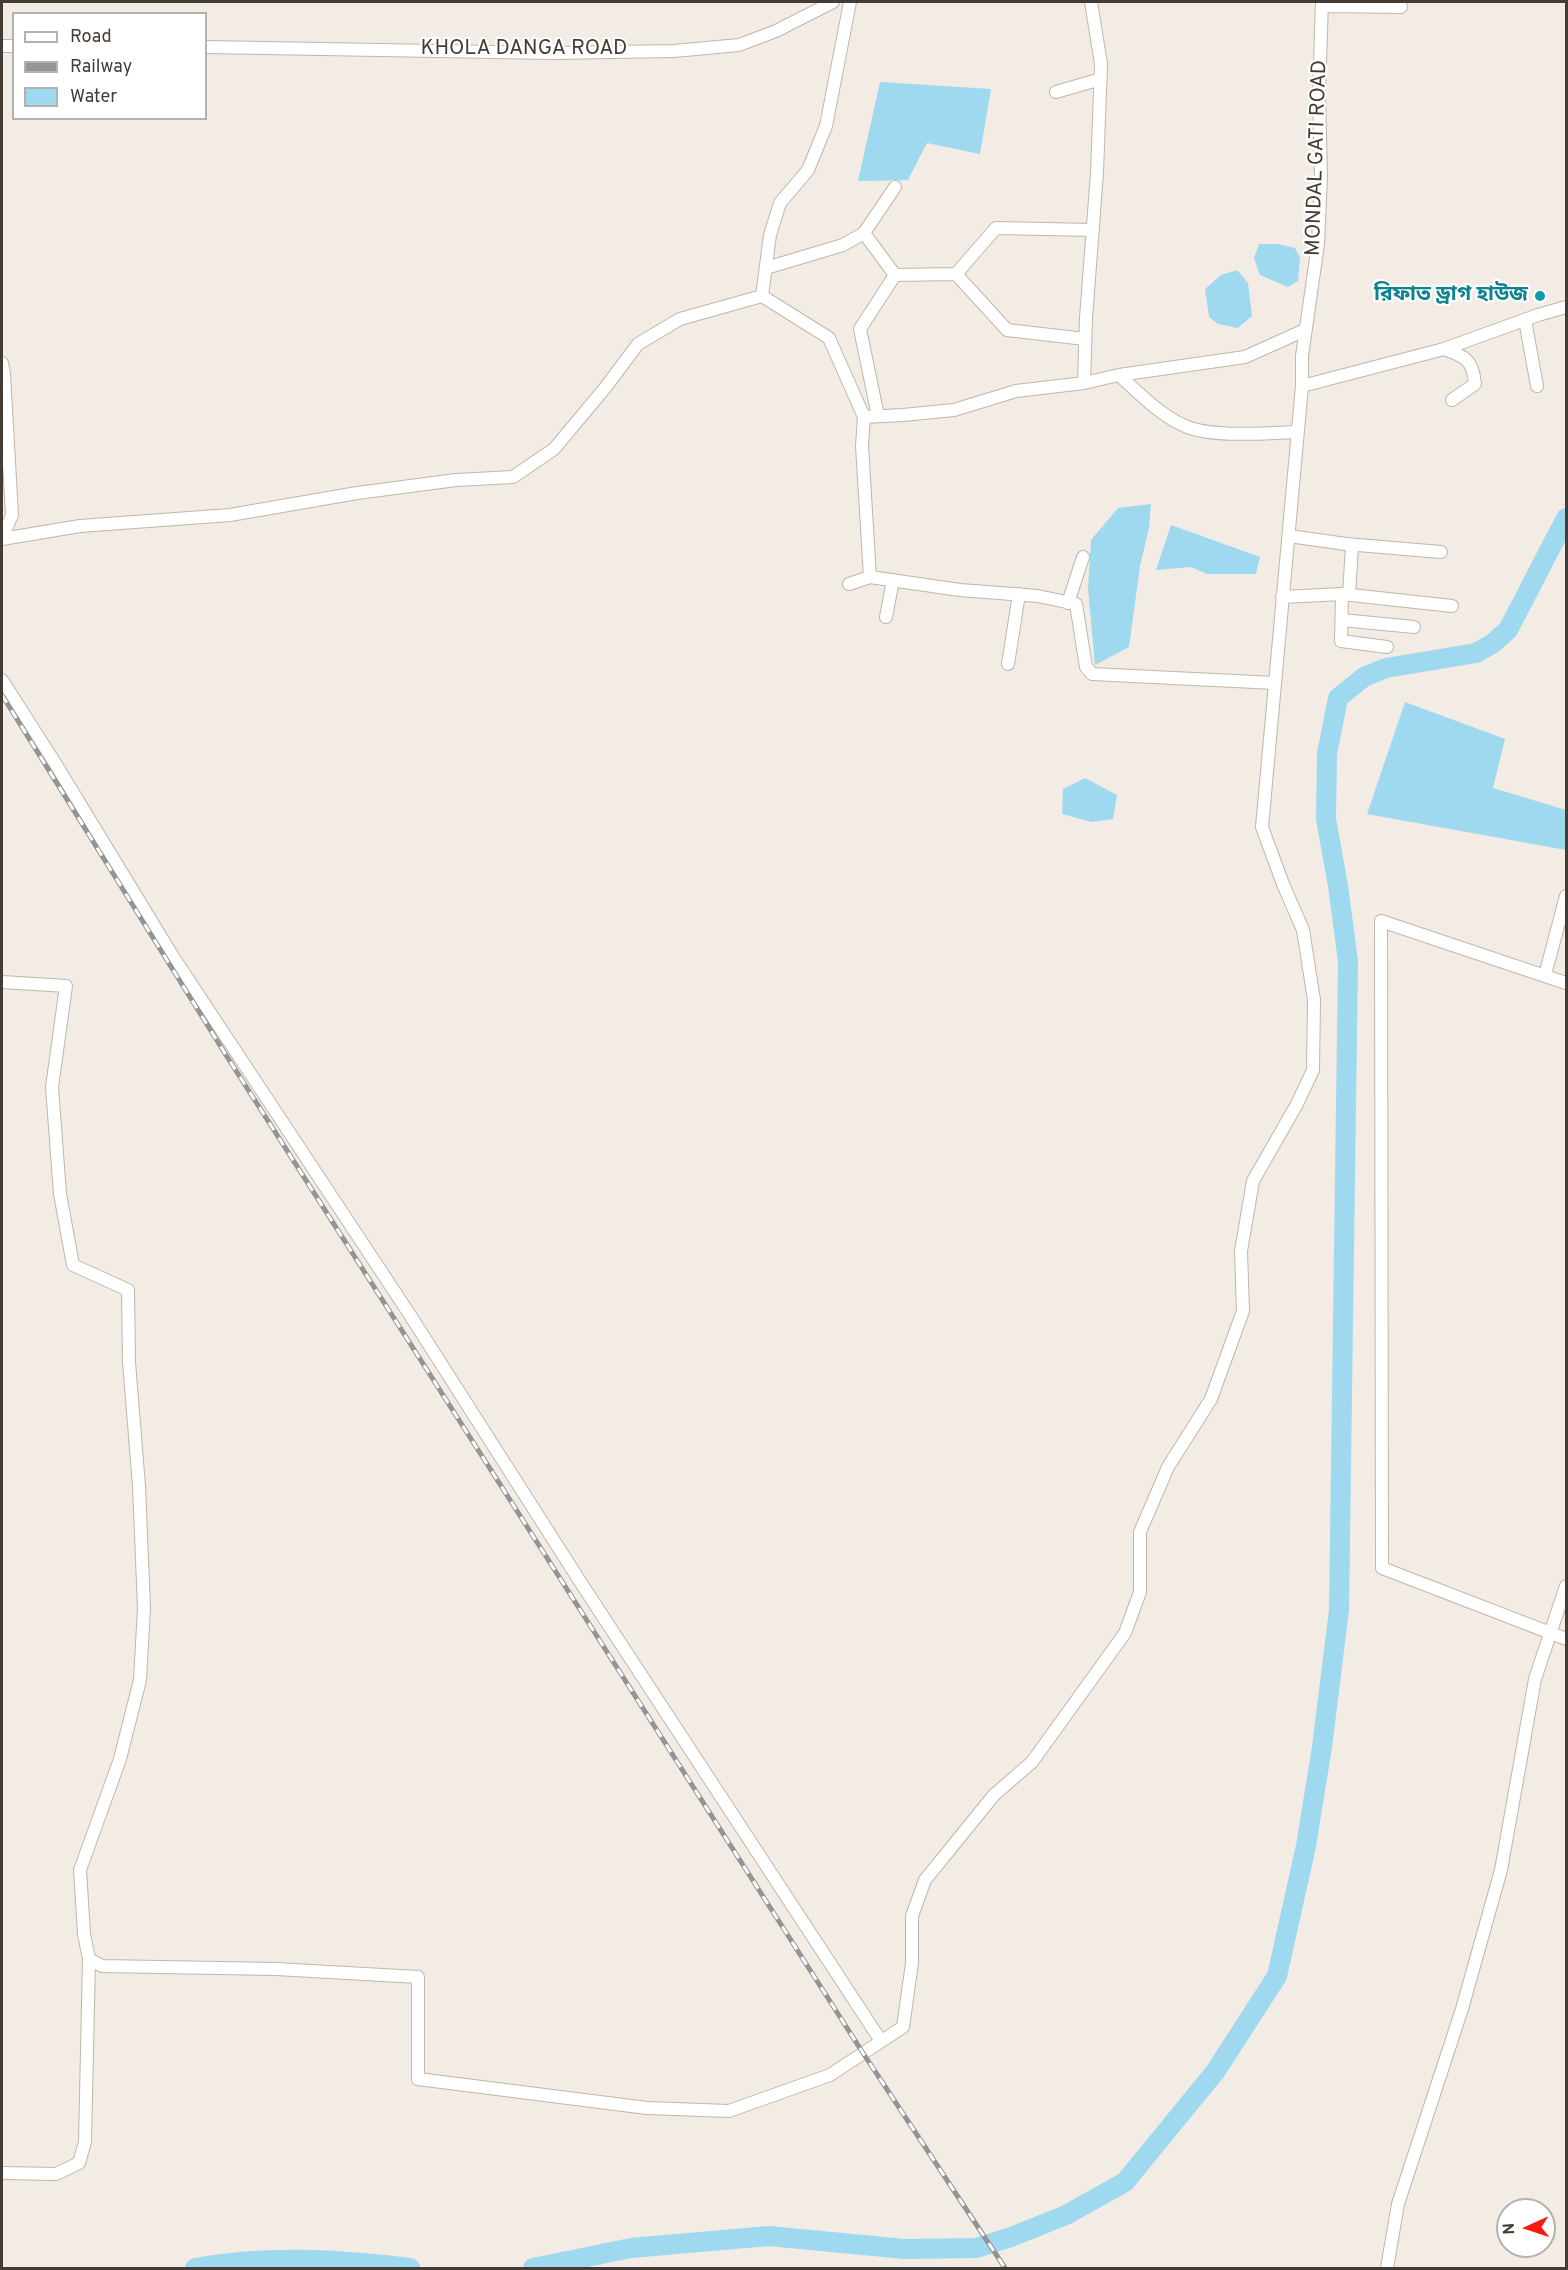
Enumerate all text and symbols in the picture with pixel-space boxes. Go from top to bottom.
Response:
legend [12,12,207,120]
text: Road [70,26,112,49]
street label: KHOLA DANGA ROAD [421,37,627,63]
text: Railway [70,56,132,79]
street label: MONDAL GATI ROAD [1302,60,1334,256]
text: Water [70,86,117,109]
place label: রিফাত ড্রাগ হাউজ [1374,283,1528,309]
marker: রিফাত ড্রাগ হাউজ [1533,289,1547,303]
north arrow [1496,2198,1556,2258]
text: N [1500,2223,1520,2235]

